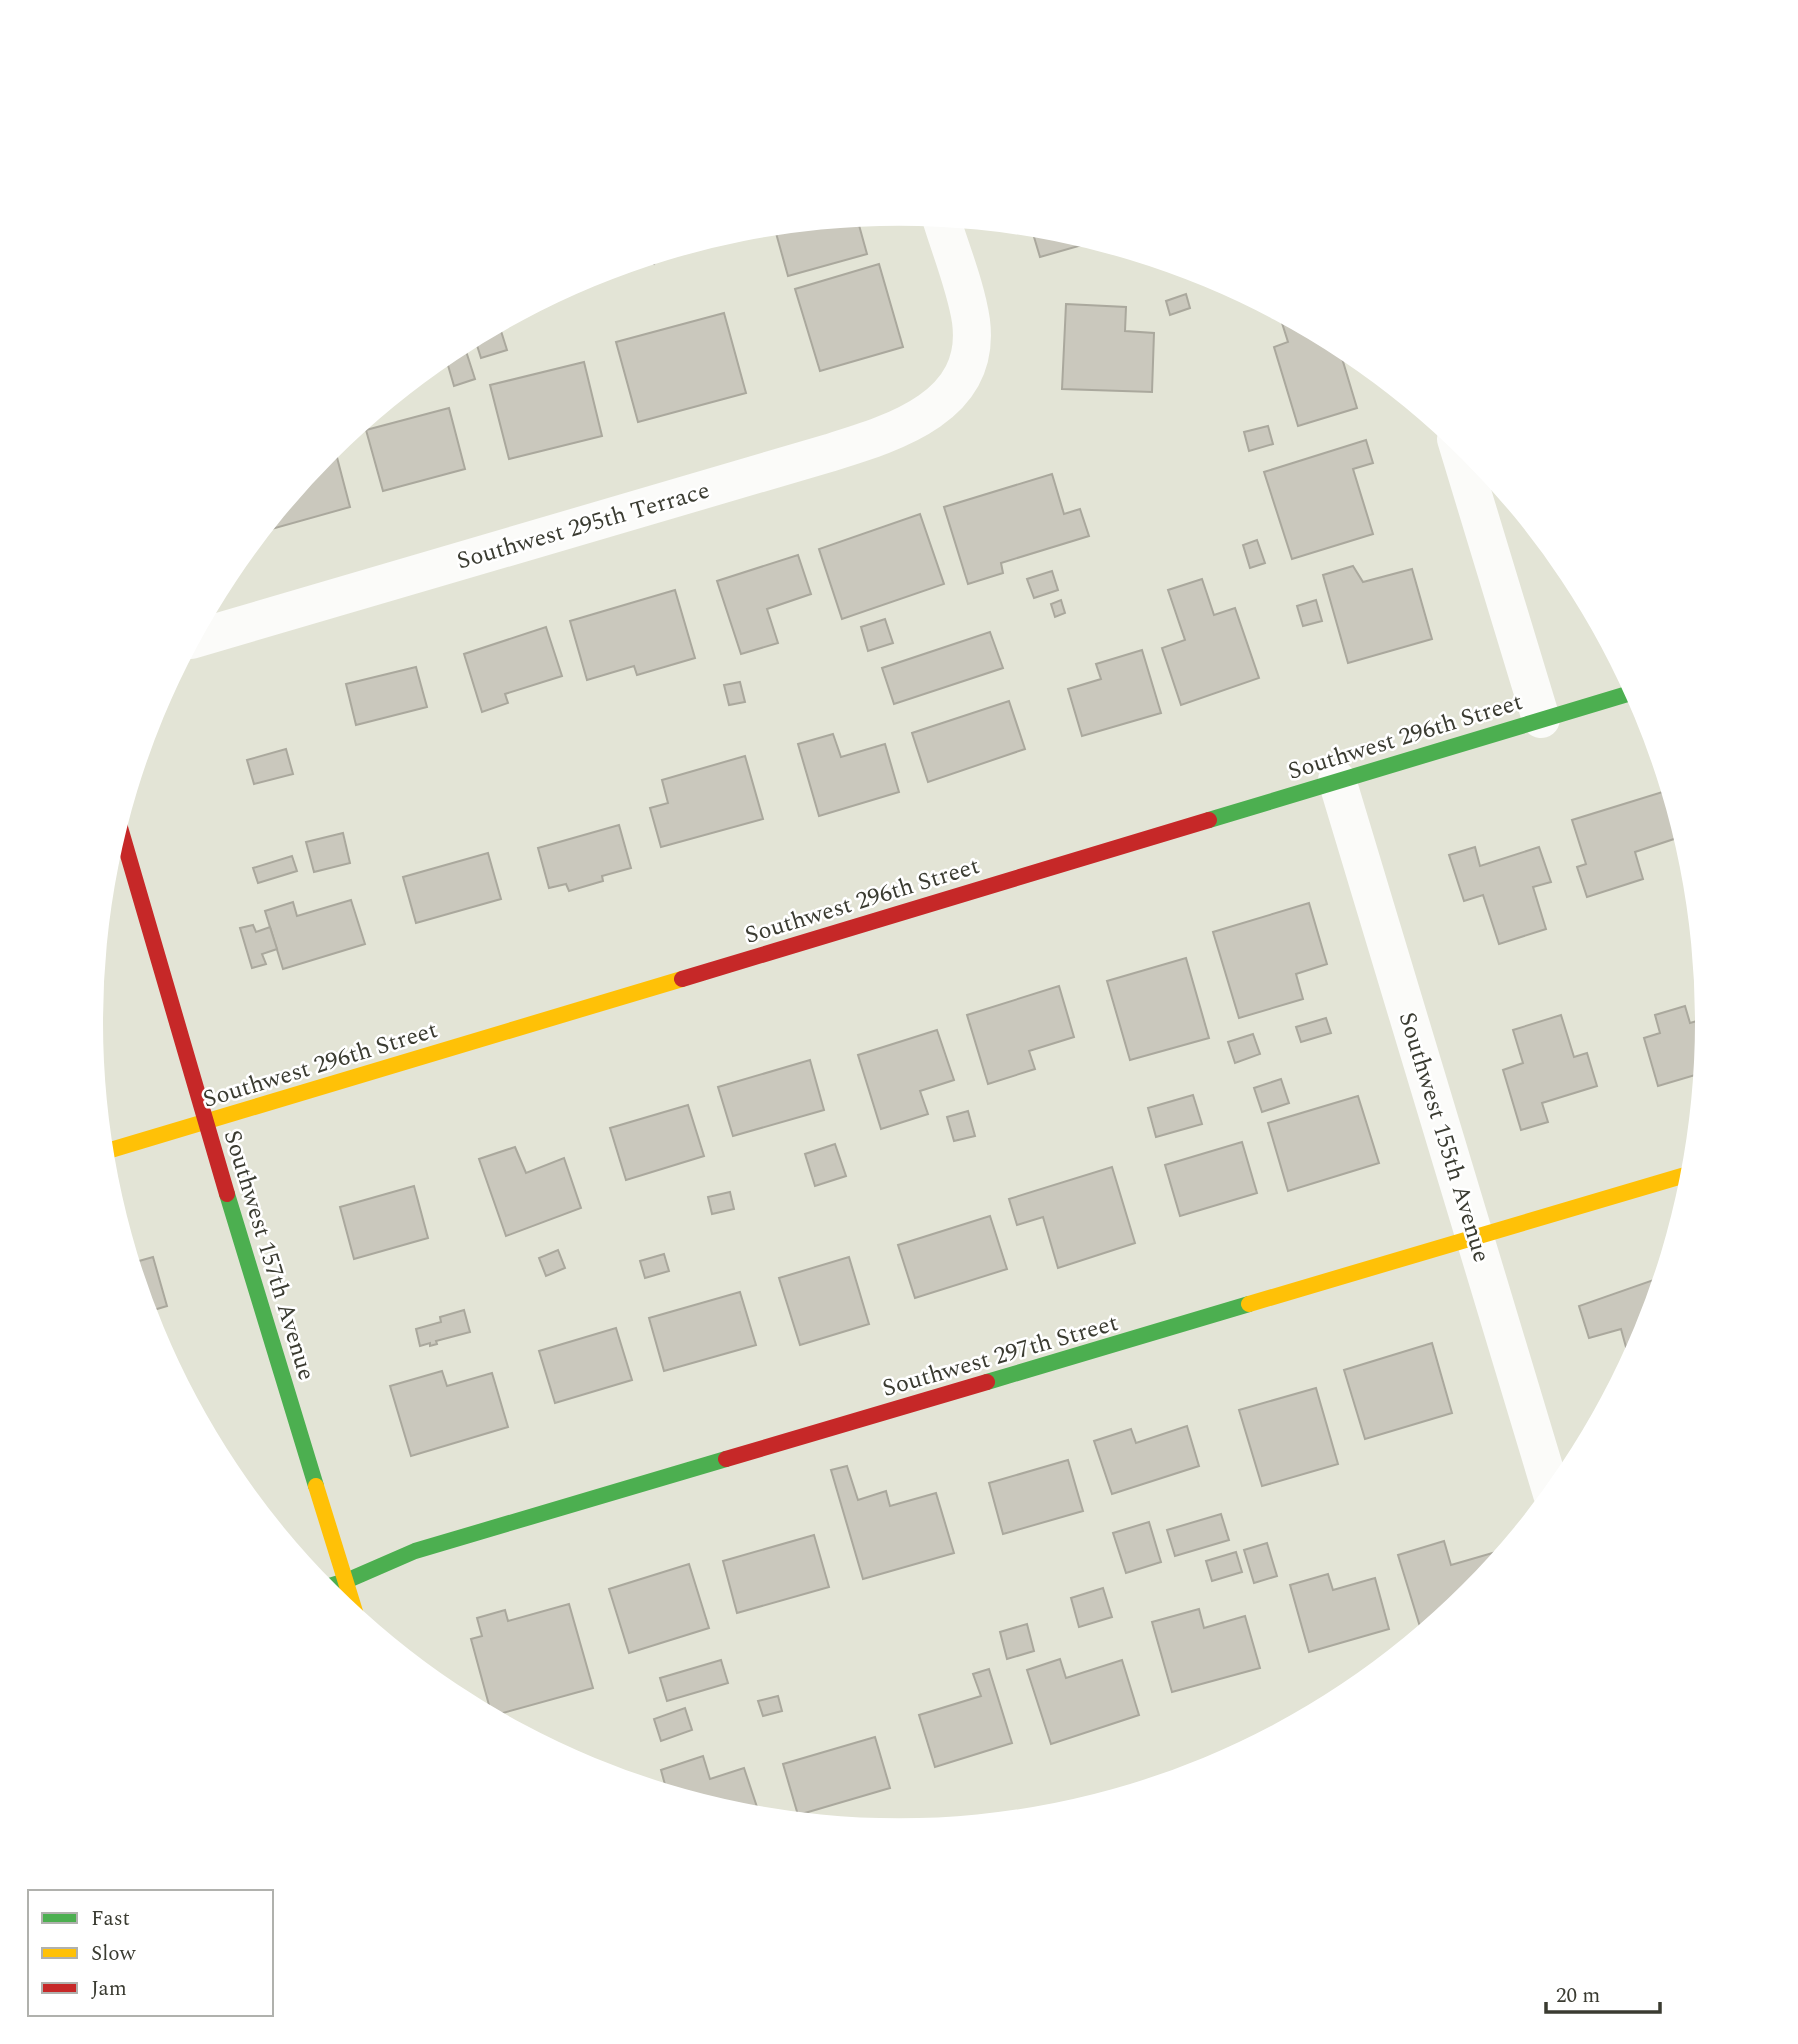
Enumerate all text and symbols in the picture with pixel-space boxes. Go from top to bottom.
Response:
street label: Southwest 295th Terrace [453,473,714,579]
street label: Southwest 296th Street [1284,684,1527,790]
street label: Southwest 296th Street [741,848,984,954]
street label: Southwest 155th Avenue [1389,1008,1499,1267]
street label: Southwest 296th Street [199,1012,442,1118]
street label: Southwest 157th Avenue [214,1126,324,1385]
street label: Southwest 297th Street [878,1305,1122,1407]
legend [28,1890,273,2016]
text: Fast [91,1903,130,1935]
text: Slow [91,1938,137,1970]
scale bar [1546,1970,1660,2014]
text: Jam [91,1973,127,2005]
text: 20 m [1556,1980,1600,2012]

